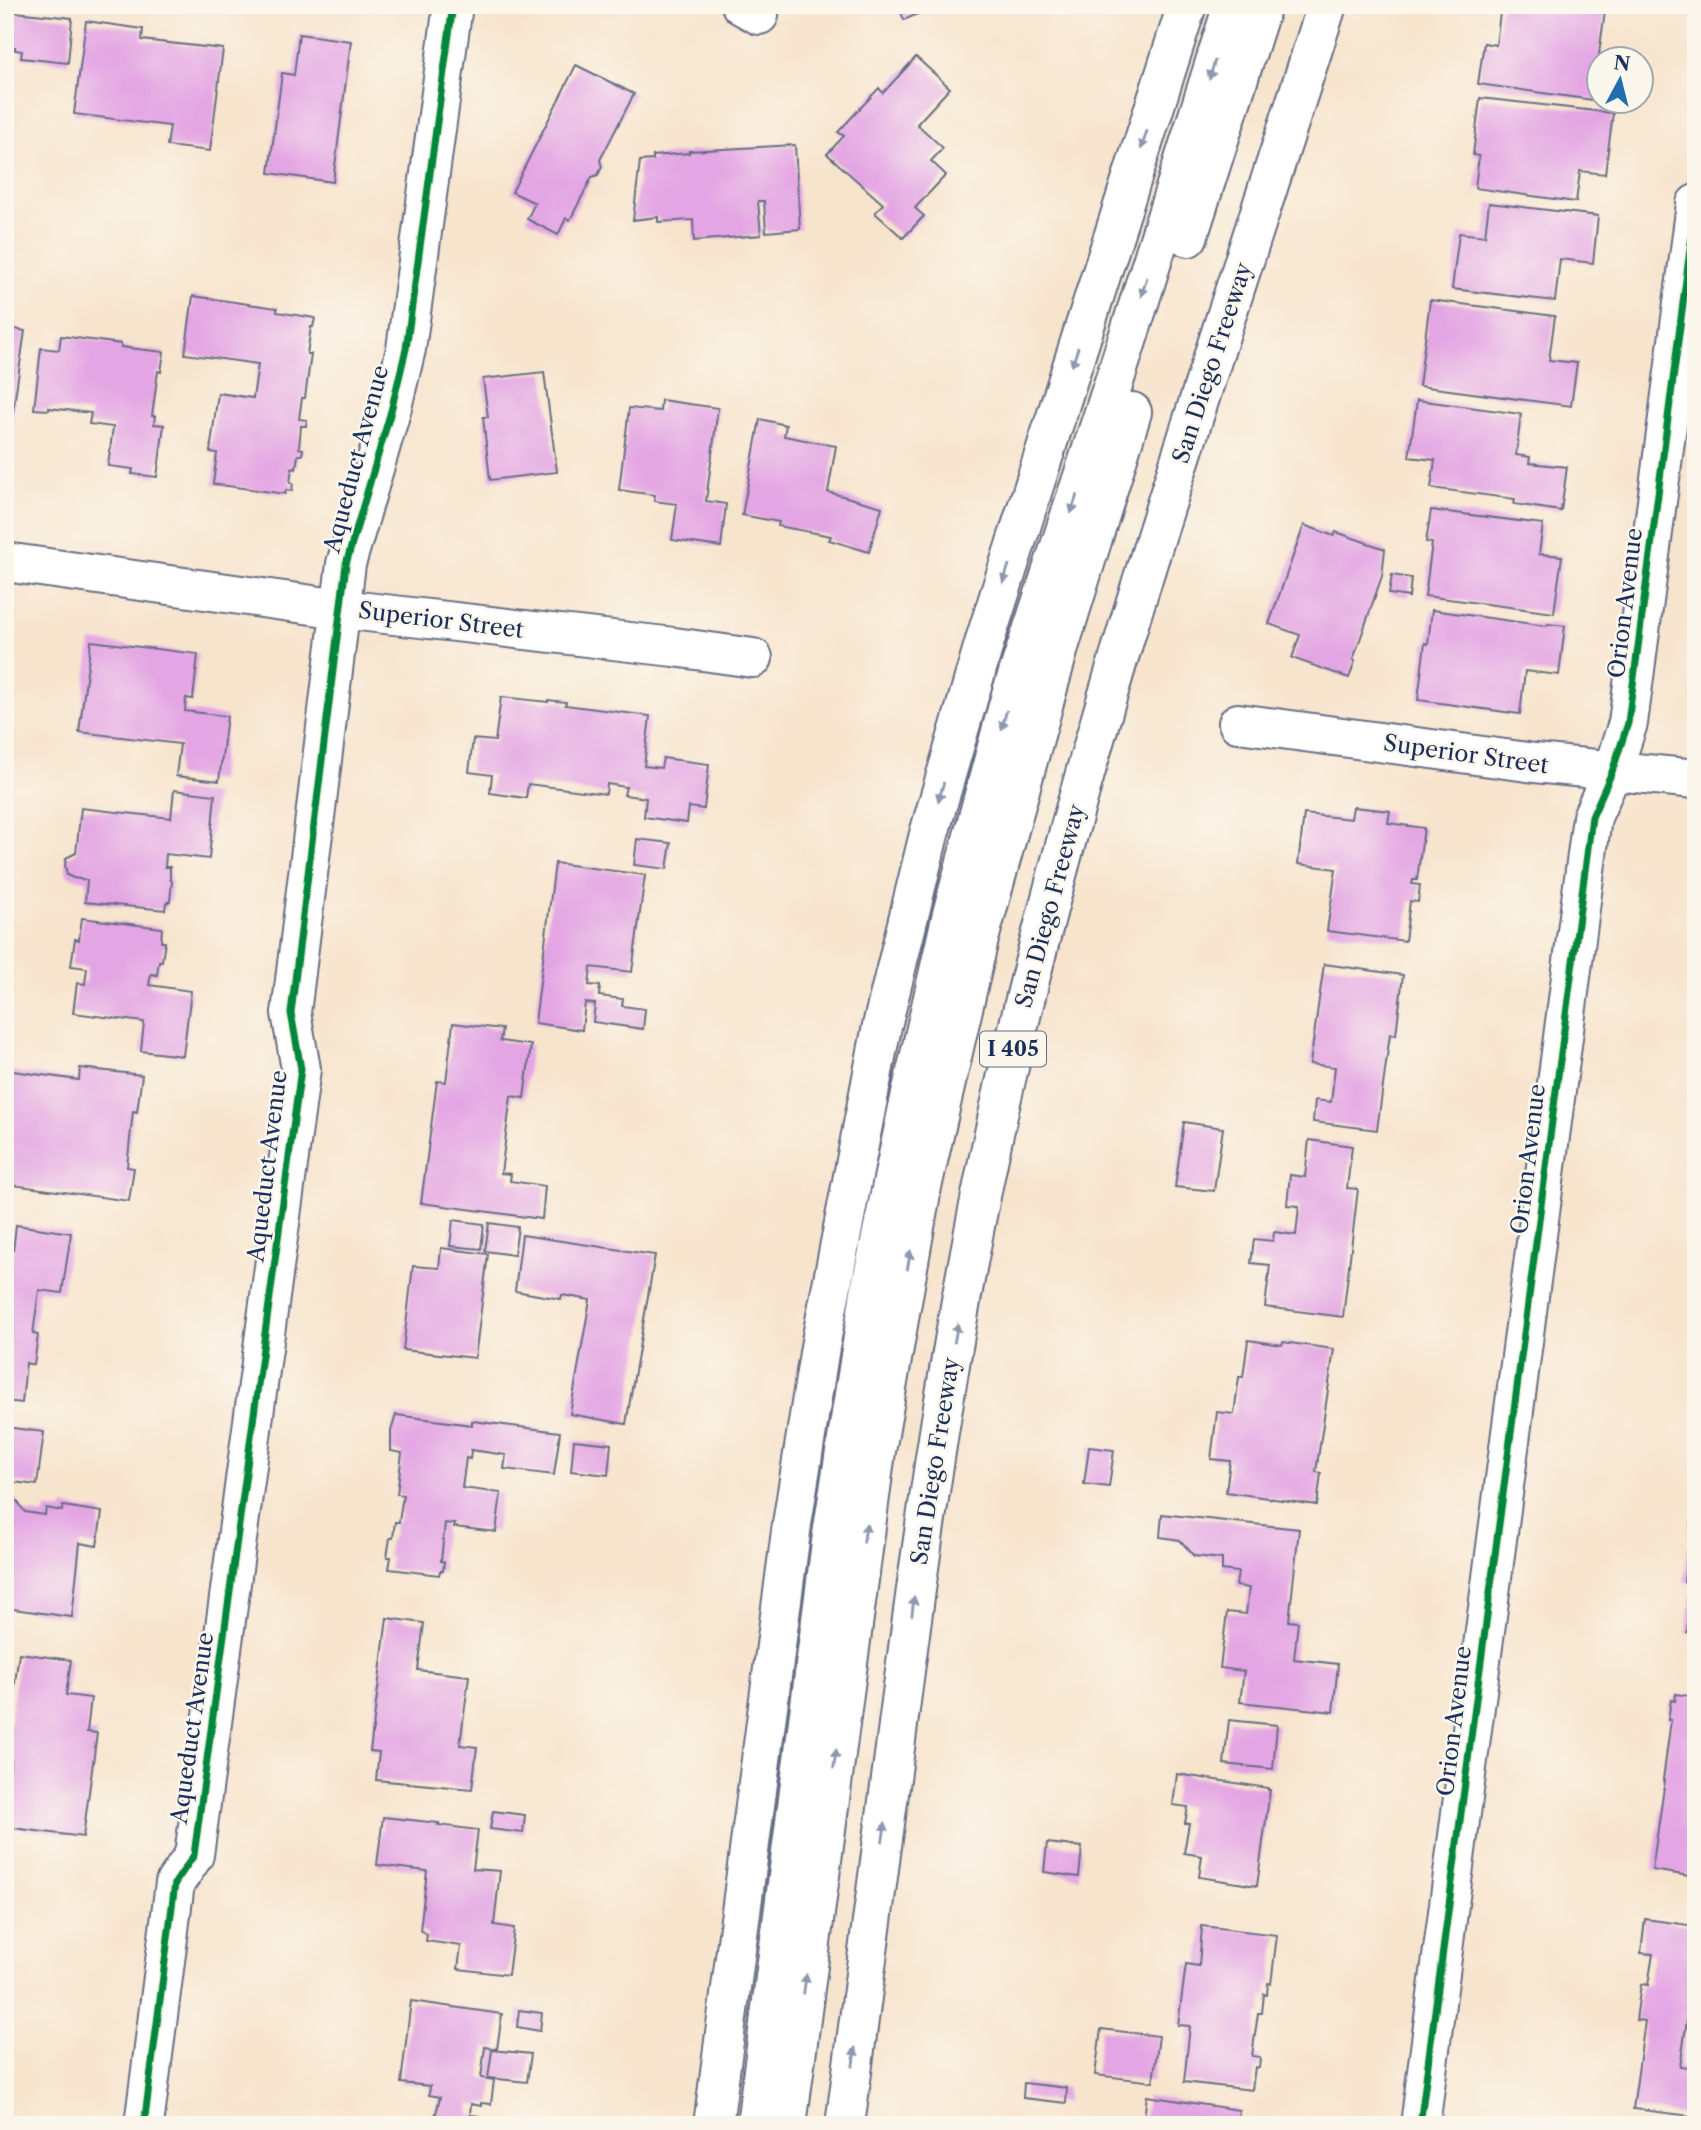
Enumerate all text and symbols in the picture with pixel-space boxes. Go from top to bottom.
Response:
north arrow [1586,46,1656,116]
text: N [1612,51,1632,76]
one-way arrow [1206,60,1217,81]
one-way arrow [1139,130,1149,151]
street label: San Diego Freeway [1166,259,1258,467]
one-way arrow [1138,277,1149,298]
one-way arrow [1070,347,1080,368]
street label: Aqueduct Avenue [317,362,394,557]
one-way arrow [1068,494,1079,515]
street label: Orion Avenue [1602,526,1648,680]
one-way arrow [1001,564,1011,585]
street label: Superior Street [357,596,525,644]
one-way arrow [998,710,1009,732]
street label: Superior Street [1382,729,1550,779]
one-way arrow [936,782,946,803]
street label: San Diego Freeway [1009,801,1091,1011]
road number: I 405 [980,1032,1046,1066]
street label: Aqueduct Avenue [241,1069,293,1264]
street label: Orion Avenue [1505,1082,1551,1236]
one-way arrow [904,1249,915,1271]
one-way arrow [951,1322,962,1344]
street label: San Diego Freeway [905,1355,965,1567]
one-way arrow [859,1522,870,1544]
one-way arrow [908,1595,919,1617]
street label: Aqueduct Avenue [165,1630,219,1826]
street label: Orion Avenue [1431,1644,1477,1798]
one-way arrow [830,1748,841,1770]
one-way arrow [878,1820,889,1842]
one-way arrow [800,1973,811,1995]
one-way arrow [848,2046,859,2068]

